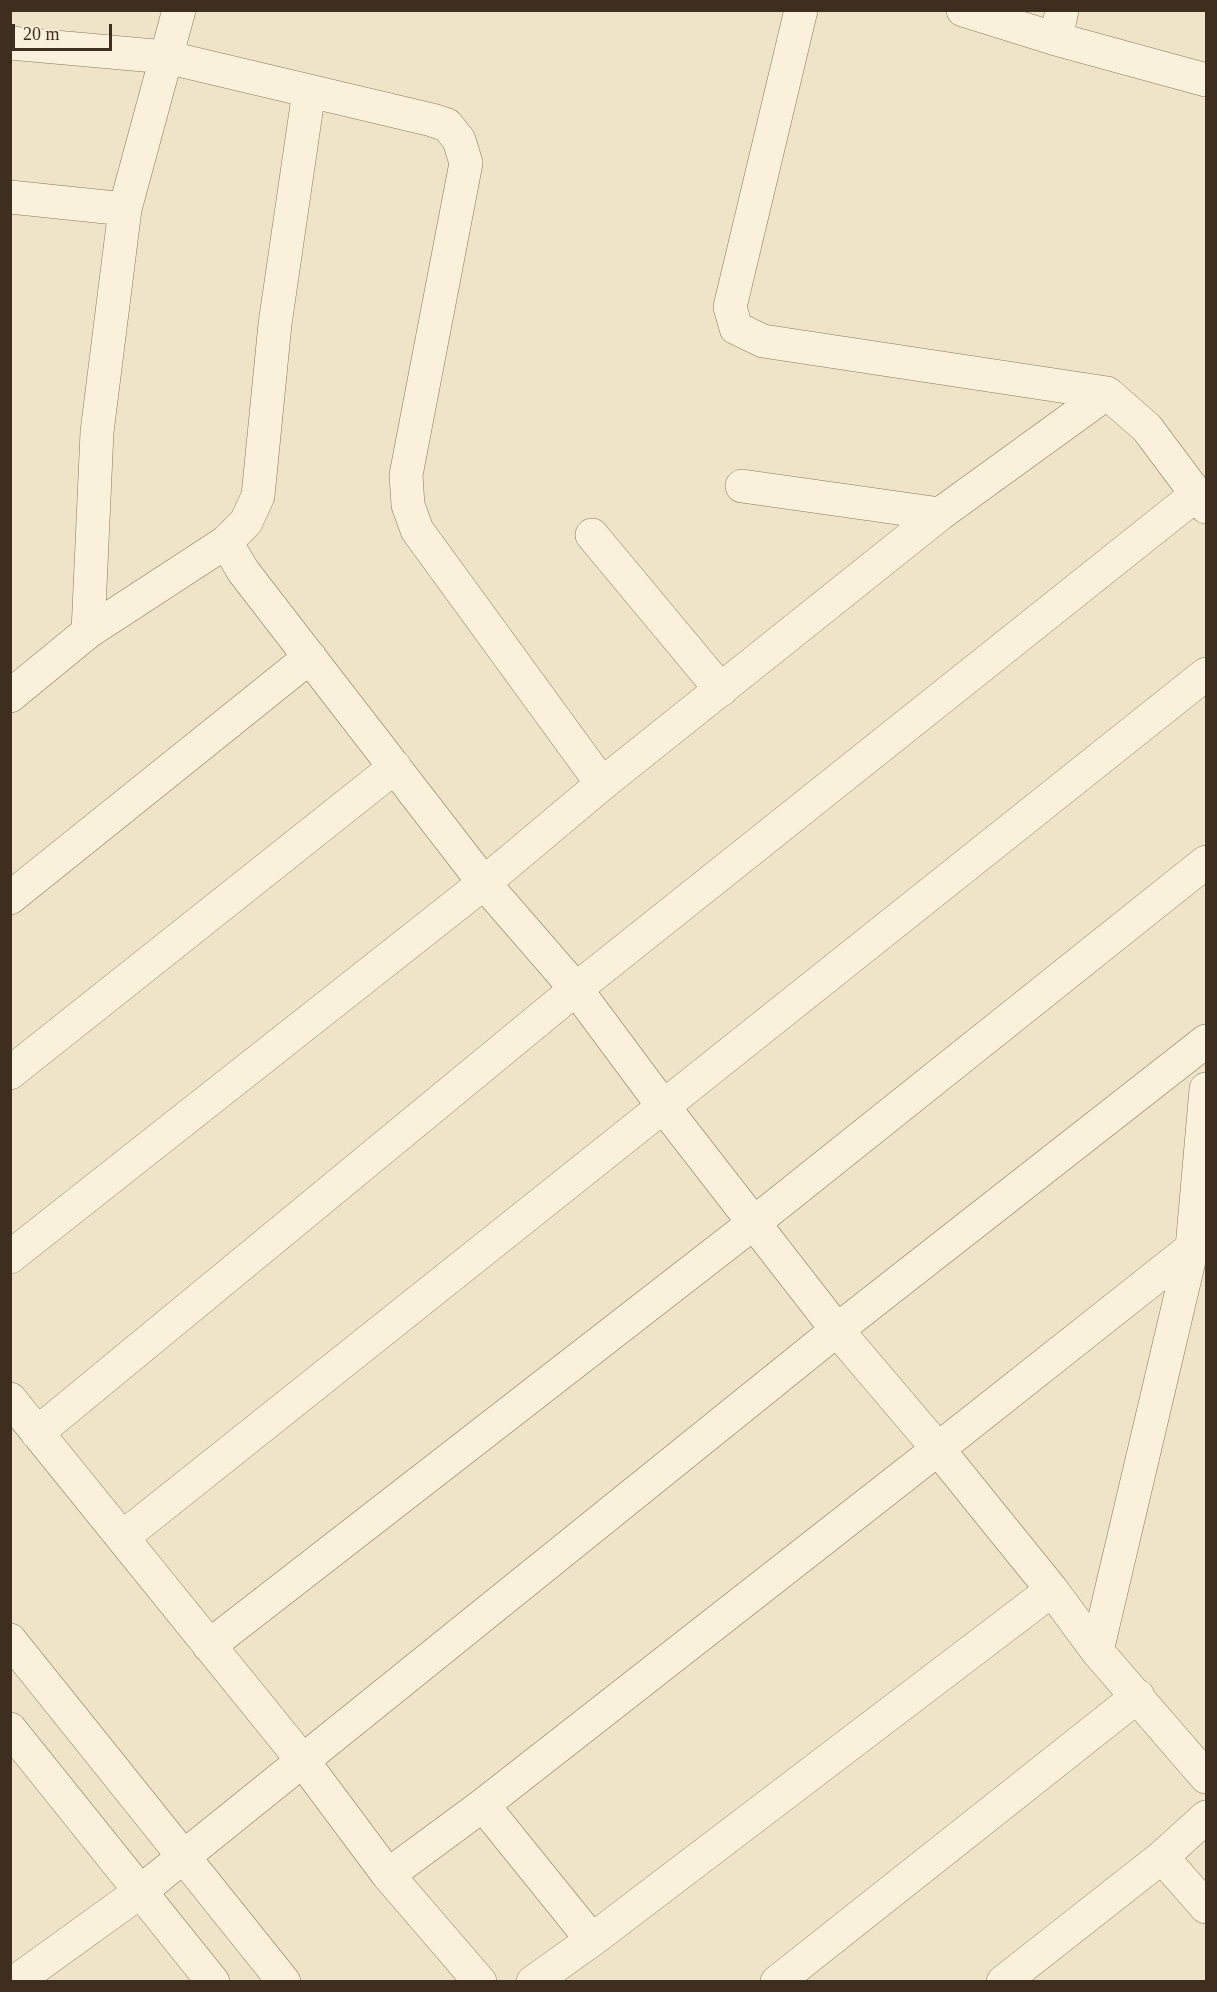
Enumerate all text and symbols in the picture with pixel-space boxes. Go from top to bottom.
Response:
scale bar [15,12,116,50]
text: 20 m [23,24,60,44]

